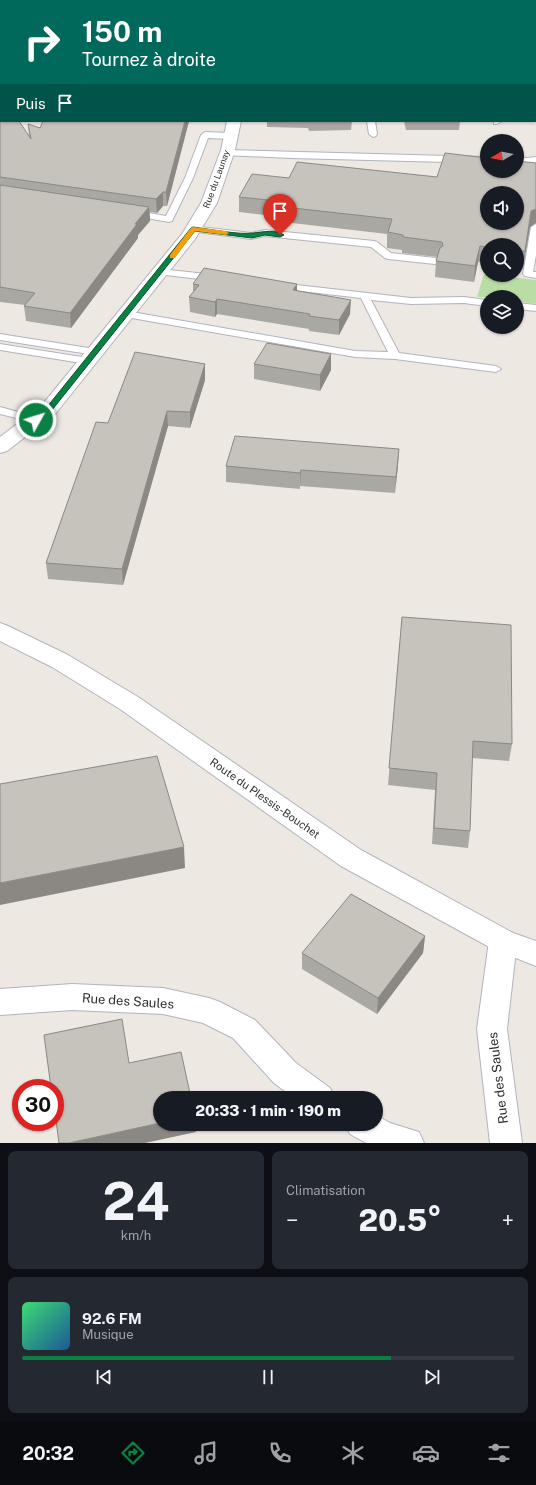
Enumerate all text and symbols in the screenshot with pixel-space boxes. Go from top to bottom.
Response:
text: 150 m [82,15,162,48]
icon: right [16,16,68,68]
text: Tournez à droite [82,49,216,70]
icon: arrive [54,92,76,114]
text: Puis [16,95,46,112]
north arrow [480,134,524,178]
map controls [480,134,524,334]
street label: Rue du Launay [200,148,232,210]
button: sound [480,186,524,230]
pin [263,194,297,235]
icon: arrive [269,200,291,222]
button: search [480,238,524,282]
button: layers [480,290,524,334]
position arrow [15,399,57,441]
street label: Route du Plessis-Bouchet [208,756,322,840]
street label: Rue des Saules [81,990,175,1012]
street label: Rue des Saules [485,1031,511,1125]
speed limit sign: 30 [12,1079,64,1131]
text: 20:33 · 1 min · 190 m [195,1102,341,1119]
text: 24 [102,1171,170,1232]
text: Climatisation [286,1183,365,1198]
text: 20.5° [358,1202,442,1238]
text: − [286,1207,298,1233]
text: + [502,1207,514,1233]
text: km/h [121,1228,151,1243]
text: 92.6 FM [82,1310,142,1327]
text: Musique [82,1327,134,1342]
icon: previous [93,1366,115,1388]
icon: pause [257,1366,279,1388]
icon: next [421,1366,443,1388]
icon: directions [119,1439,147,1467]
icon: music [192,1439,220,1467]
icon: phone [266,1439,294,1467]
icon: climate [339,1439,367,1467]
icon: car [412,1439,440,1467]
icon: filters [485,1439,513,1467]
text: 20:32 [23,1443,74,1464]

